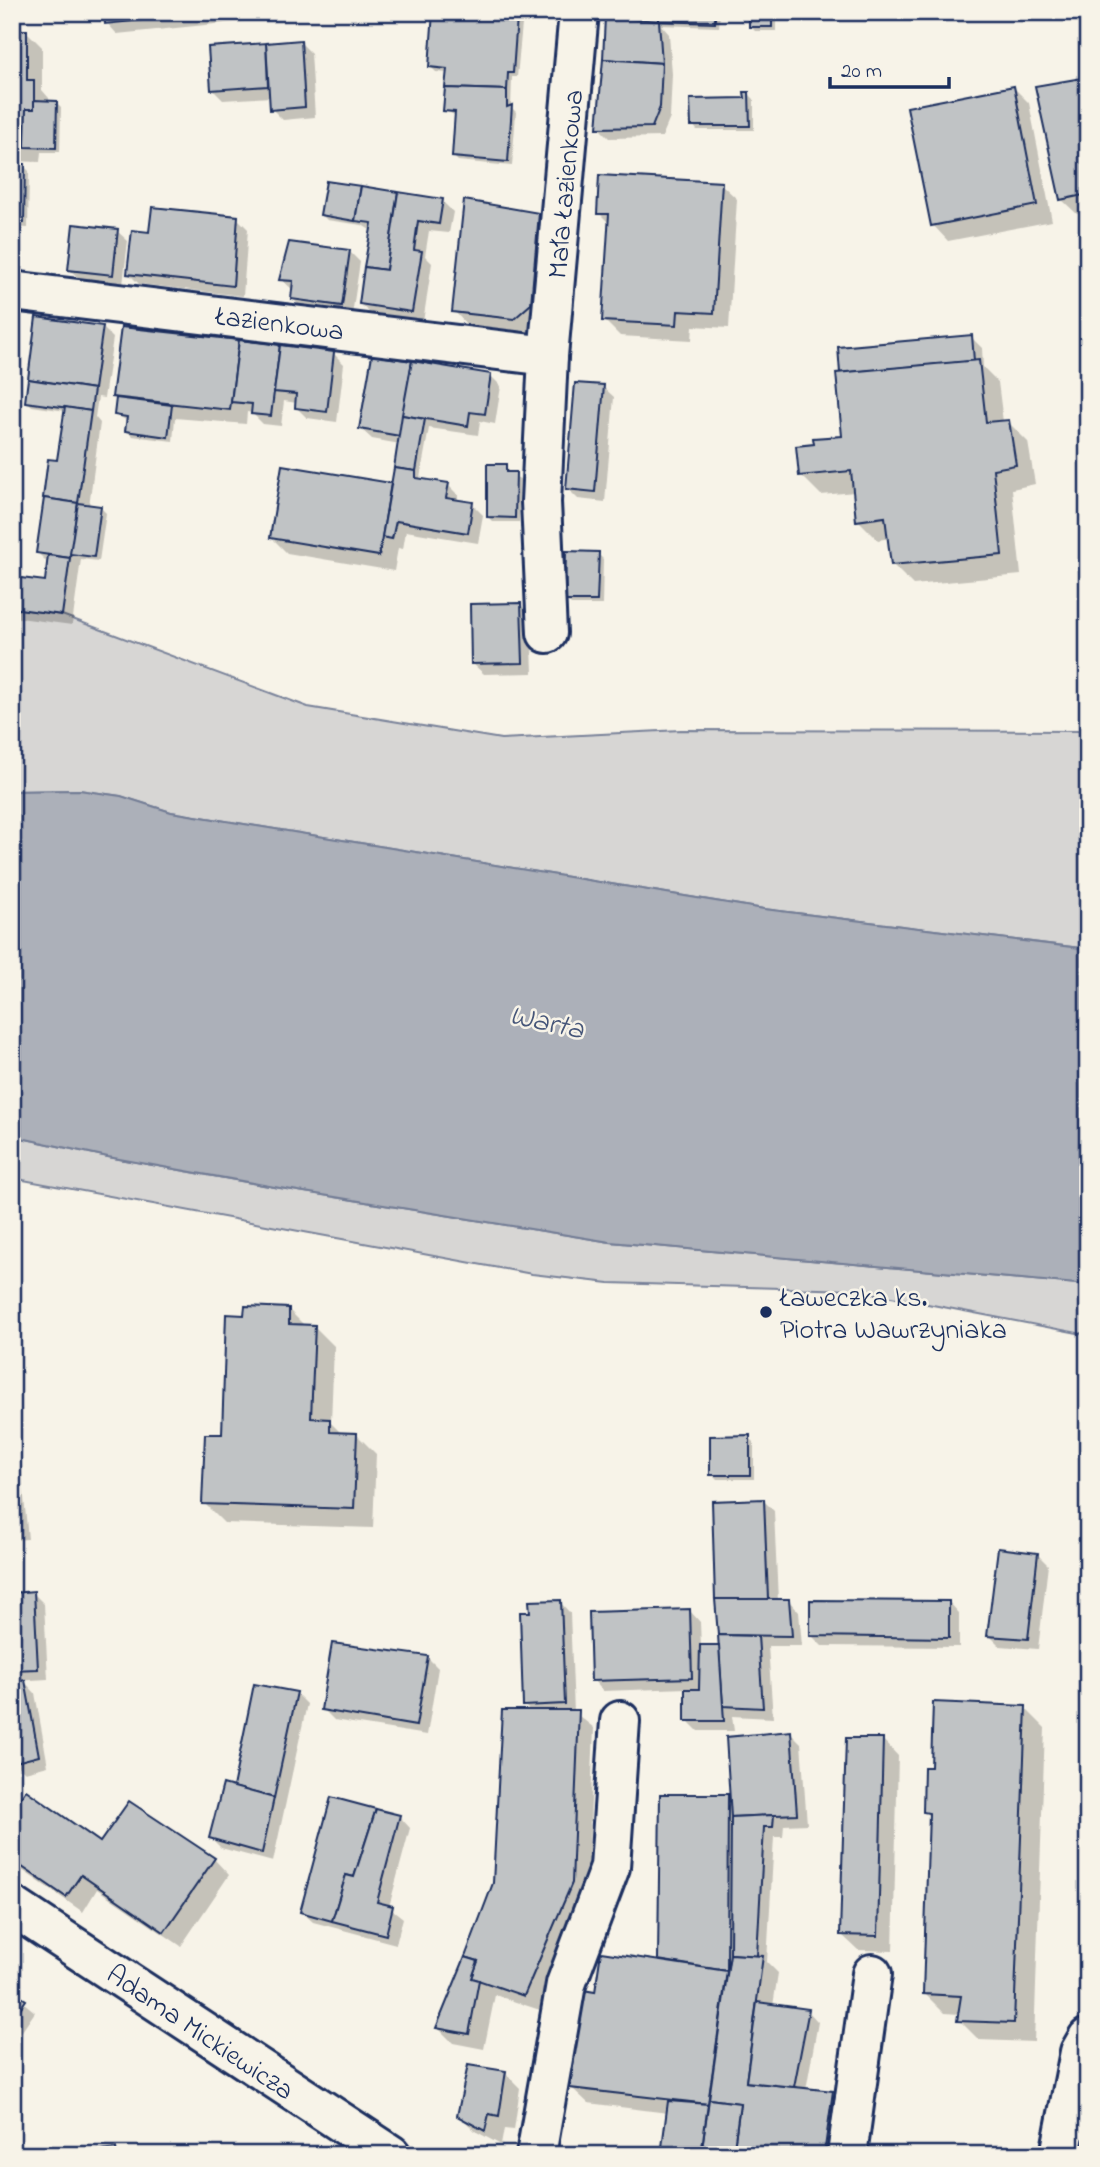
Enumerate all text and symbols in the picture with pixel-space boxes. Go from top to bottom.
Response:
scale bar [830,46,950,90]
text: 20 m [841,57,882,87]
street label: Mała Łazienkowa [539,88,596,280]
street label: Łazienkowa [212,297,346,354]
water label: Warta [505,995,588,1053]
place label: Ławeczka ks. Piotra Wawrzyniaka [779,1279,1007,1352]
marker: Ławeczka ks. Piotra Wawrzyniaka [758,1304,774,1320]
street label: Adama Mickiewicza [97,1956,301,2112]

